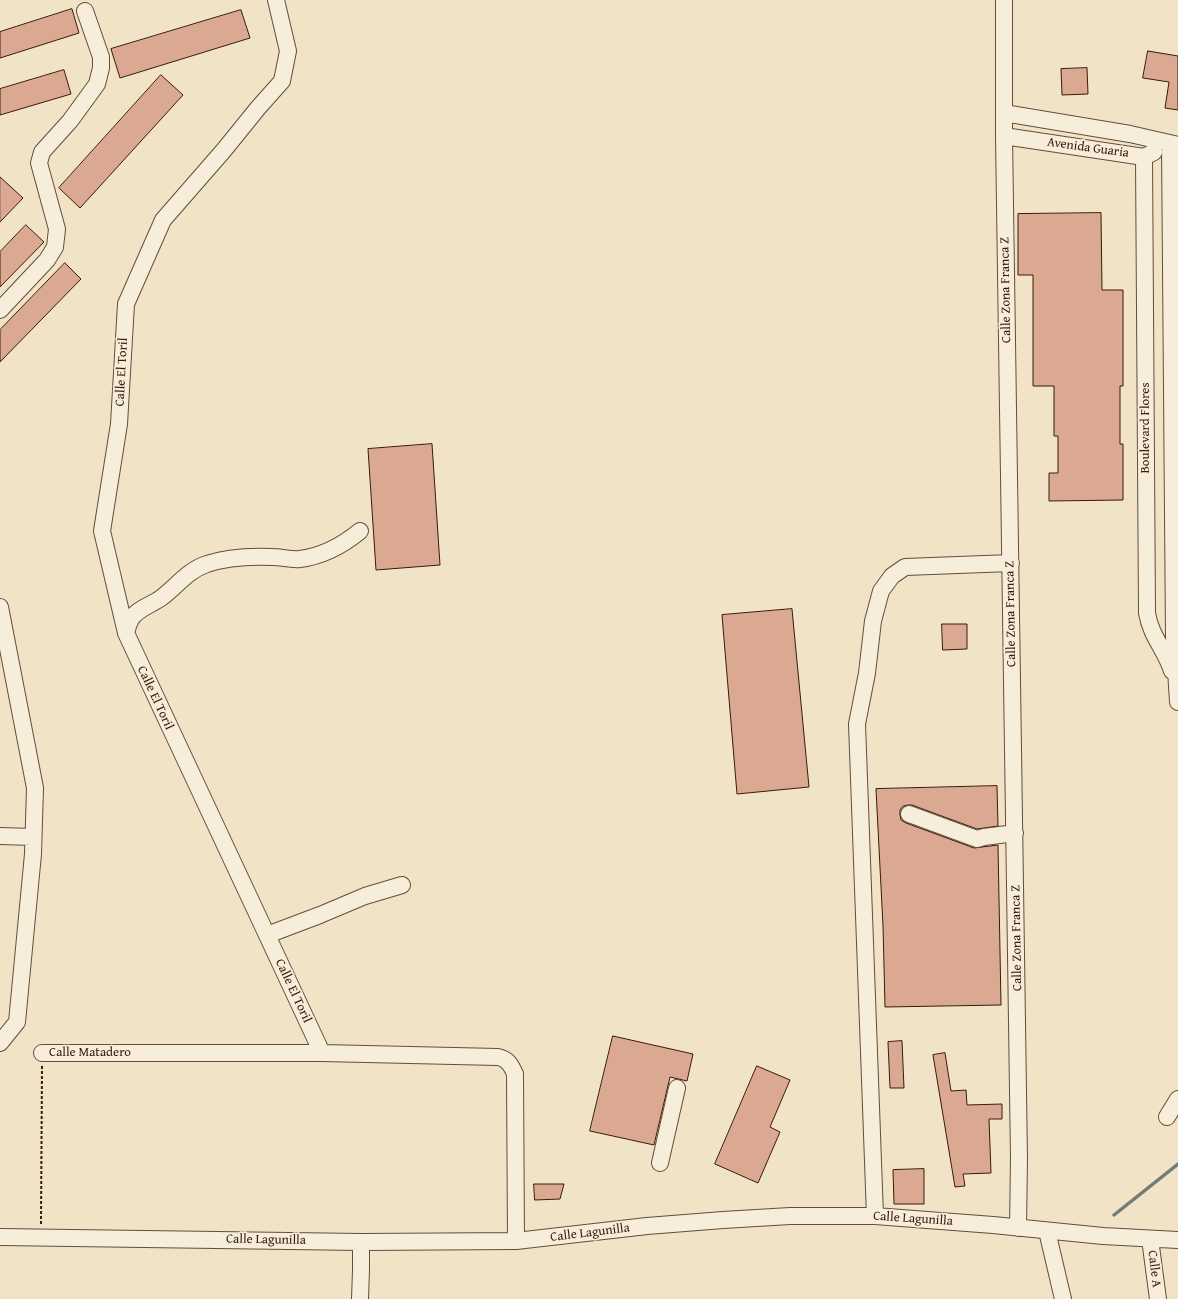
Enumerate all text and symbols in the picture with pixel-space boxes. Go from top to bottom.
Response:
street label: Avenida Guaria [1046,135,1130,161]
street label: Calle Zona Franca Z [997,237,1015,343]
street label: Calle El Toril [112,337,132,407]
street label: Boulevard Flores [1138,382,1154,474]
street label: Calle Zona Franca Z [1002,561,1020,667]
street label: Calle El Toril [133,664,177,732]
street label: Calle Zona Franca Z [1008,885,1026,991]
street label: Calle El Toril [271,957,315,1025]
street label: Calle Matadero [49,1045,131,1061]
street label: Calle Lagunilla [873,1208,953,1230]
street label: Calle Lagunilla [549,1220,631,1246]
street label: Calle Lagunilla [226,1232,306,1248]
street label: Calle A [1144,1250,1164,1288]

